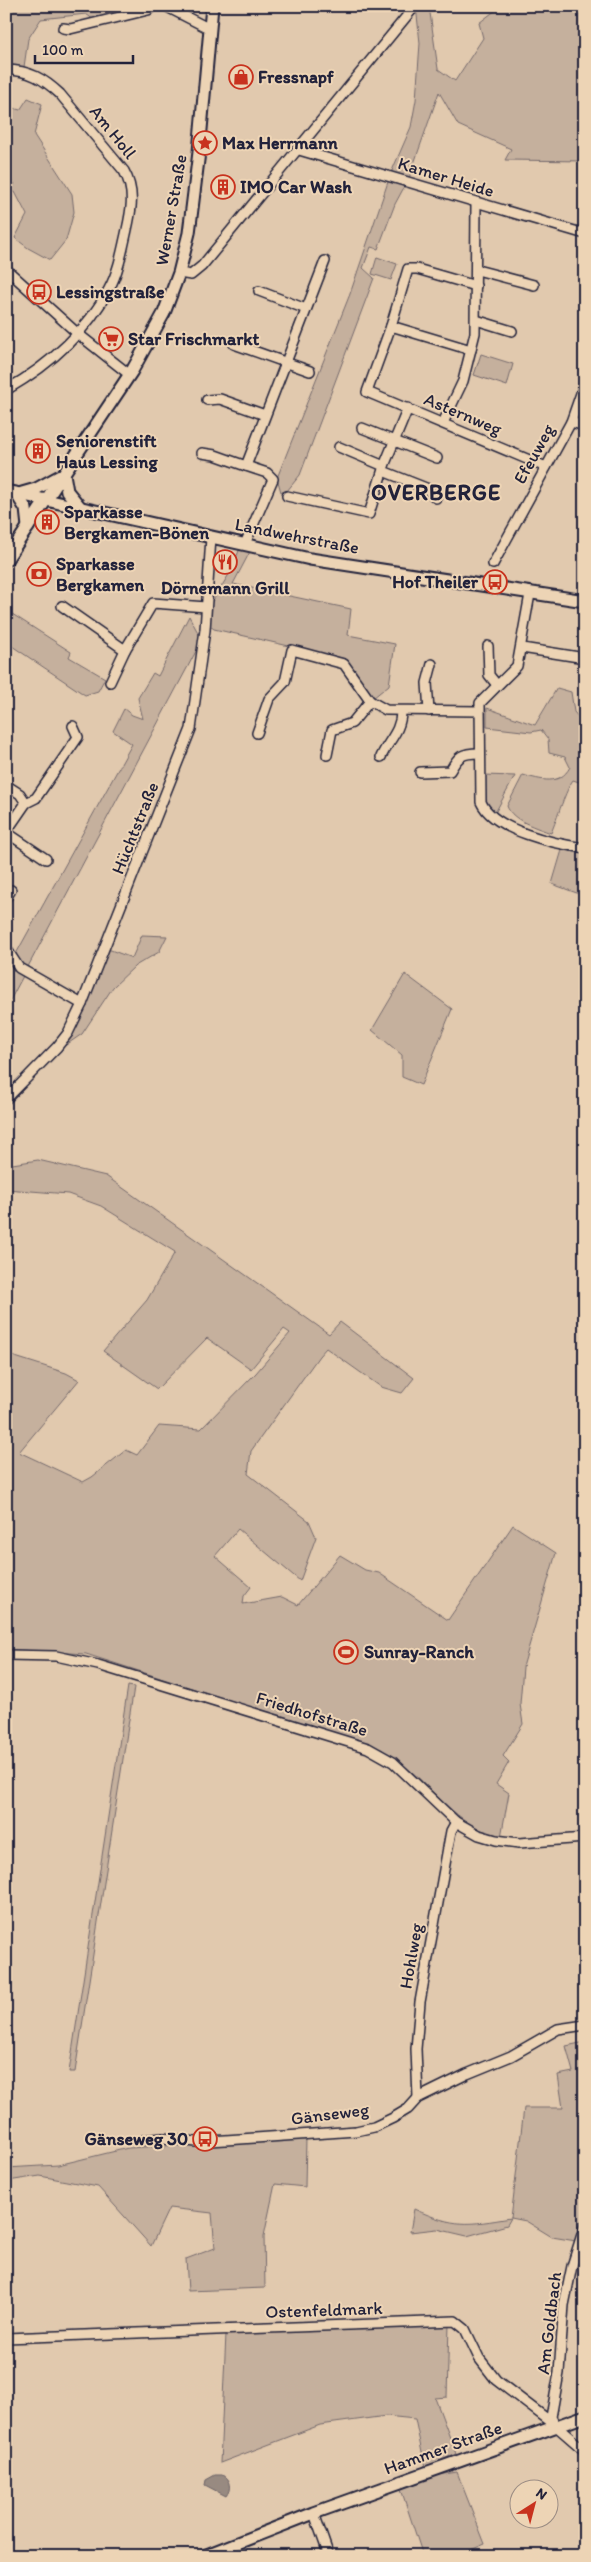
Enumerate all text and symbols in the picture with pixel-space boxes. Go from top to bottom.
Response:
scale bar [35,32,132,64]
text: 100 m [42,41,84,59]
shop icon: Fressnapf [228,64,254,90]
place label: Fressnapf [258,66,335,88]
street label: Am Holl [85,101,141,163]
place icon: Max Herrmann [192,130,218,156]
place label: Max Herrmann [222,132,338,154]
street label: Kamer Heide [395,152,497,202]
street label: Werner Straße [150,153,192,267]
building icon: IMO Car Wash [210,174,236,200]
place label: IMO Car Wash [240,176,352,198]
bus stop icon: Lessingstraße [26,279,52,305]
place label: Lessingstraße [56,281,165,303]
supermarket icon: Star Frischmarkt [98,326,124,352]
place label: Star Frischmarkt [128,328,260,350]
street label: Asternweg [421,388,506,440]
street label: Efeuweg [509,420,560,488]
place label: Seniorenstift Haus Lessing [56,430,158,473]
building icon: Seniorenstift Haus Lessing [25,438,51,464]
district label: OVERBERGE [371,479,501,506]
place label: Sparkasse Bergkamen-Bönen [64,501,210,544]
building icon: Sparkasse Bergkamen-Bönen [34,509,60,535]
street label: Landwehrstraße [233,513,361,559]
restaurant icon: Dörnemann Grill [212,549,238,575]
place label: Sparkasse Bergkamen [56,553,144,596]
bank icon: Sparkasse Bergkamen [26,561,52,587]
bus stop icon: Hof Theiler [482,569,508,595]
place label: Hof Theiler [392,571,479,593]
place label: Dörnemann Grill [161,577,290,599]
street label: Hüchtstraße [107,779,163,877]
sports icon: Sunray-Ranch [333,1639,359,1665]
place label: Sunray-Ranch [364,1641,474,1663]
street label: Friedhofstraße [254,1687,370,1741]
street label: Hohlweg [394,1921,428,1991]
street label: Gänseweg [290,2098,371,2130]
bus stop icon: Gänseweg 30 [192,2126,218,2152]
place label: Gänseweg 30 [84,2128,188,2150]
street label: Am Goldbach [532,2270,566,2376]
street label: Ostenfeldmark [265,2297,384,2323]
street label: Hammer Straße [381,2416,505,2480]
north arrow [508,2480,558,2530]
text: N [533,2484,550,2504]

